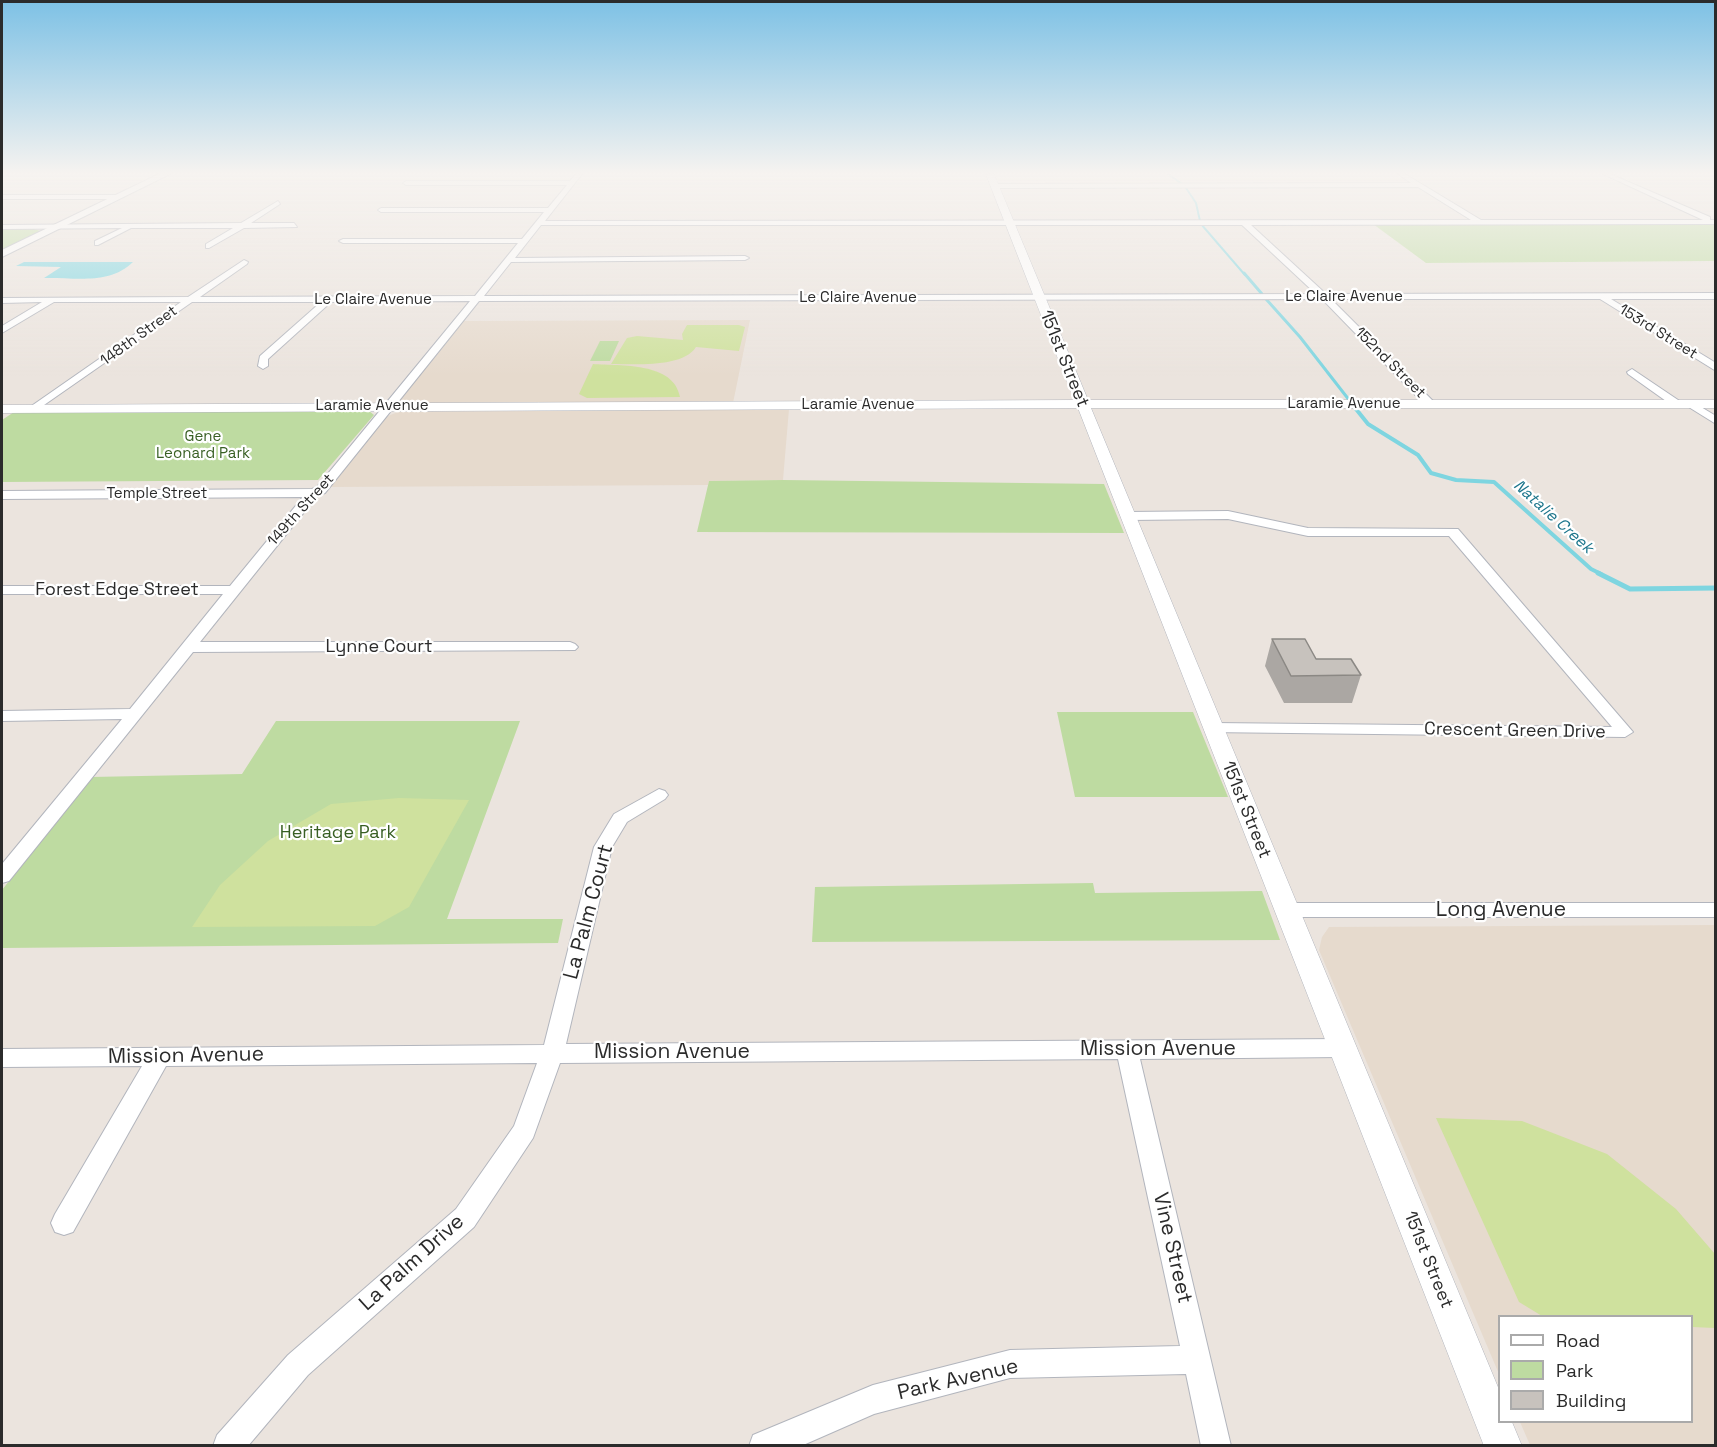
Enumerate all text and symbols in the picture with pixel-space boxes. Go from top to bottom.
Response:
street label: Le Claire Avenue [1285,288,1403,306]
street label: Le Claire Avenue [799,289,917,307]
street label: Le Claire Avenue [314,291,432,309]
street label: 153rd Street [1615,301,1701,363]
street label: 148th Street [97,302,181,370]
street label: 151st Street [1035,307,1093,411]
street label: 152nd Street [1351,324,1429,402]
street label: Laramie Avenue [1287,395,1401,413]
street label: Laramie Avenue [801,396,915,414]
street label: Laramie Avenue [315,397,429,415]
park label: Gene Leonard Park [156,428,250,463]
street label: 149th Street [264,470,338,550]
water label: Natalie Creek [1509,476,1597,558]
street label: Temple Street [106,485,208,503]
street label: Forest Edge Street [35,579,199,601]
street label: Lynne Court [326,636,432,658]
street label: Crescent Green Drive [1424,719,1606,743]
street label: 151st Street [1217,758,1275,862]
park label: Heritage Park [280,822,396,844]
street label: La Palm Court [559,842,619,982]
street label: Long Avenue [1436,897,1566,923]
street label: Mission Avenue [1080,1036,1236,1062]
street label: Mission Avenue [594,1039,750,1065]
street label: Mission Avenue [108,1042,264,1070]
street label: Vine Street [1147,1190,1197,1306]
street label: 151st Street [1399,1208,1457,1312]
street label: La Palm Drive [354,1209,470,1317]
legend [1498,1315,1693,1423]
text: Road [1556,1329,1600,1352]
street label: Park Avenue [895,1354,1021,1406]
text: Park [1556,1359,1593,1382]
text: Building [1556,1389,1626,1412]

